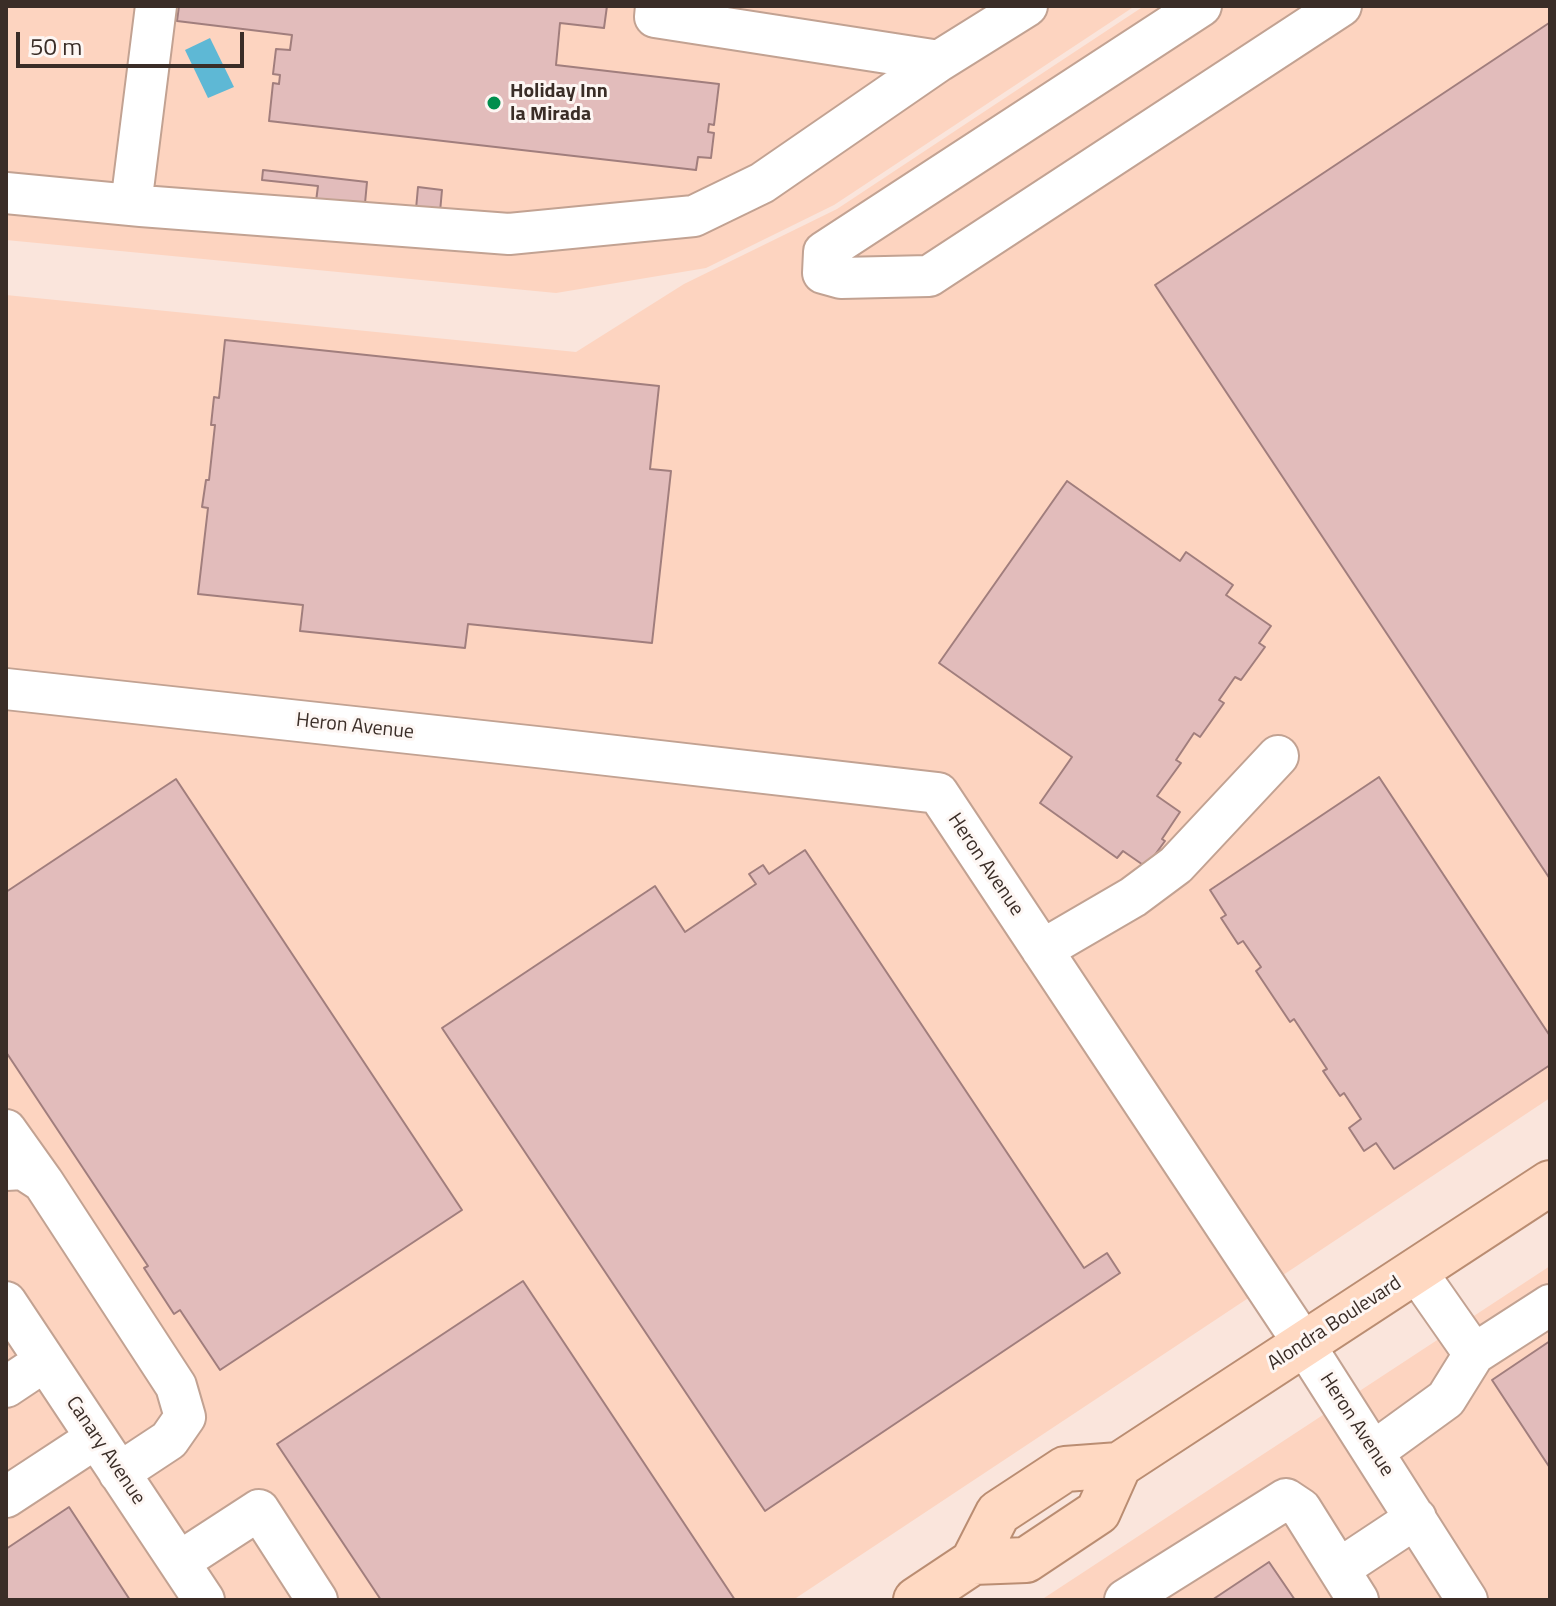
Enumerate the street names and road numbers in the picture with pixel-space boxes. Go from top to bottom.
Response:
street label: Heron Avenue [295,709,415,745]
street label: Heron Avenue [942,809,1028,921]
street label: Alondra Boulevard [1264,1272,1406,1376]
street label: Heron Avenue [1314,1369,1398,1481]
street label: Canary Avenue [60,1392,150,1510]

